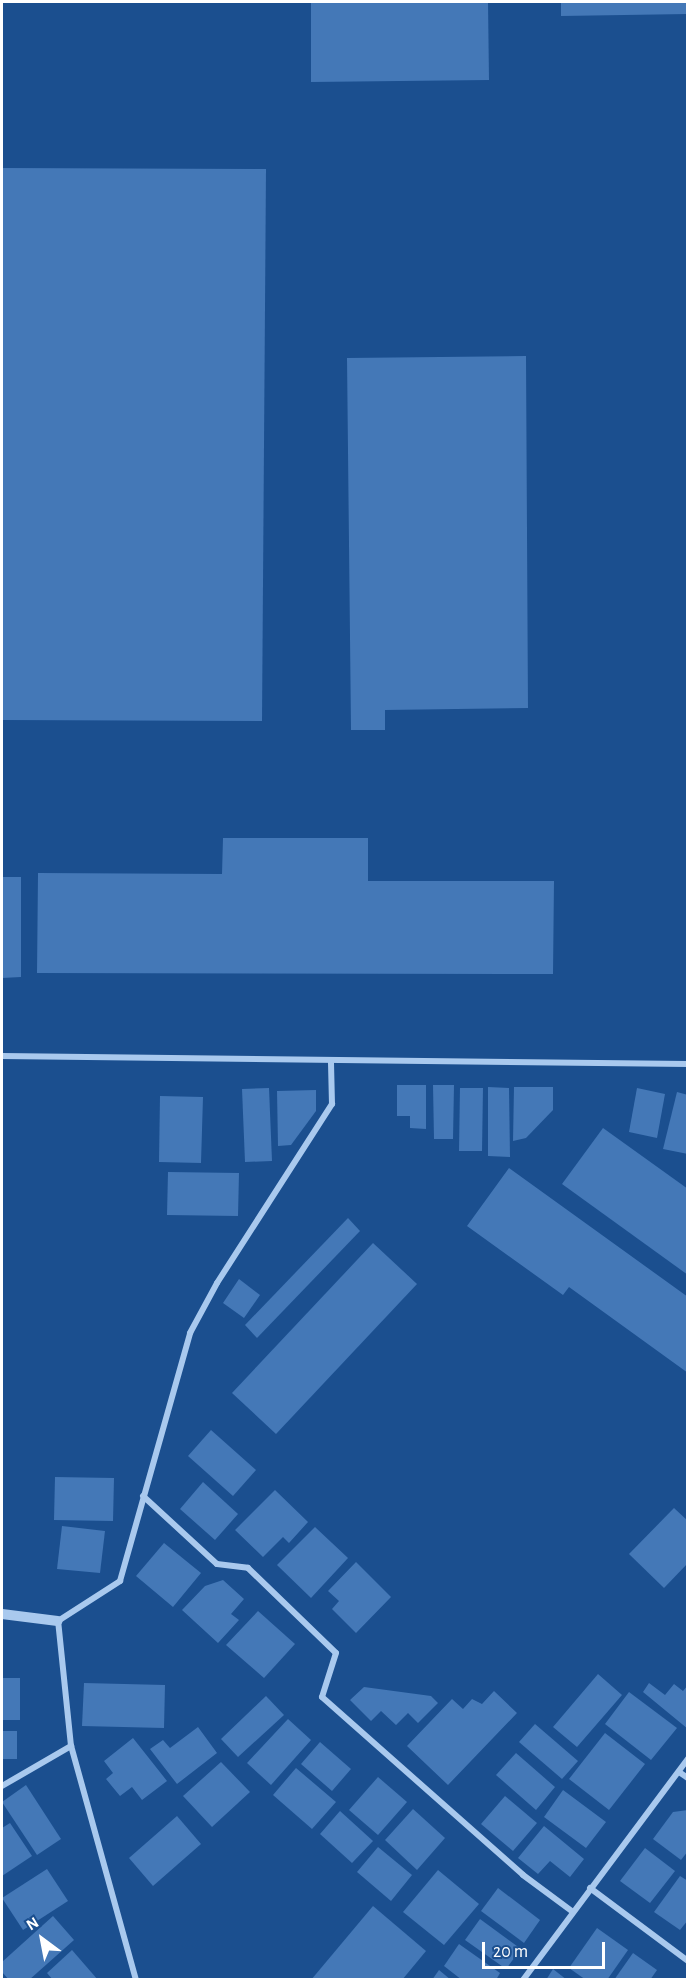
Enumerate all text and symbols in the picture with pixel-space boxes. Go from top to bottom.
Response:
north arrow [12,1909,72,1969]
text: N [24,1914,41,1933]
scale bar [485,1930,608,1968]
text: 20 m [493,1943,528,1961]

